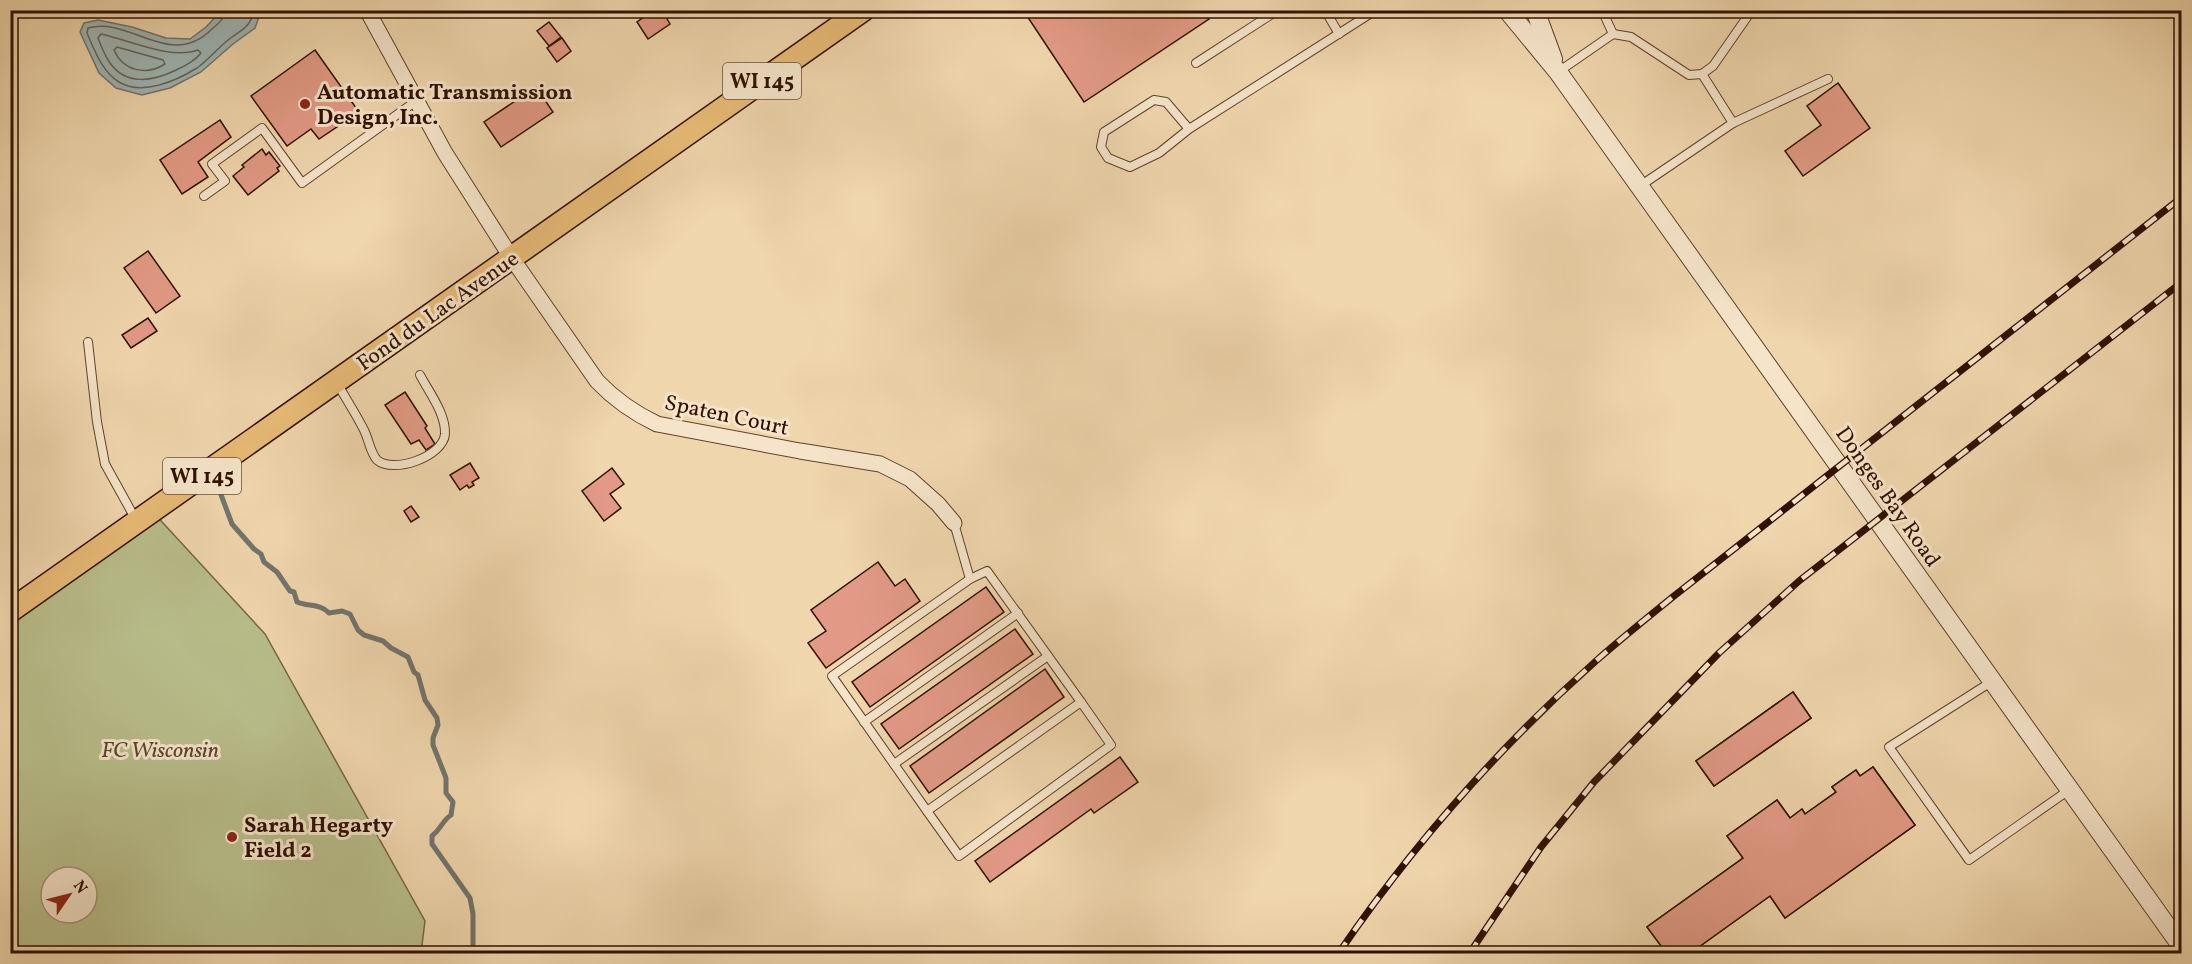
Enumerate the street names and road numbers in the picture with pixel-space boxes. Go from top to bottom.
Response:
road number: WI 145 [723,63,801,99]
street label: Fond du Lac Avenue [351,244,526,380]
street label: Spaten Court [662,388,792,445]
street label: Donges Bay Road [1827,421,1947,574]
road number: WI 145 [163,458,241,494]

